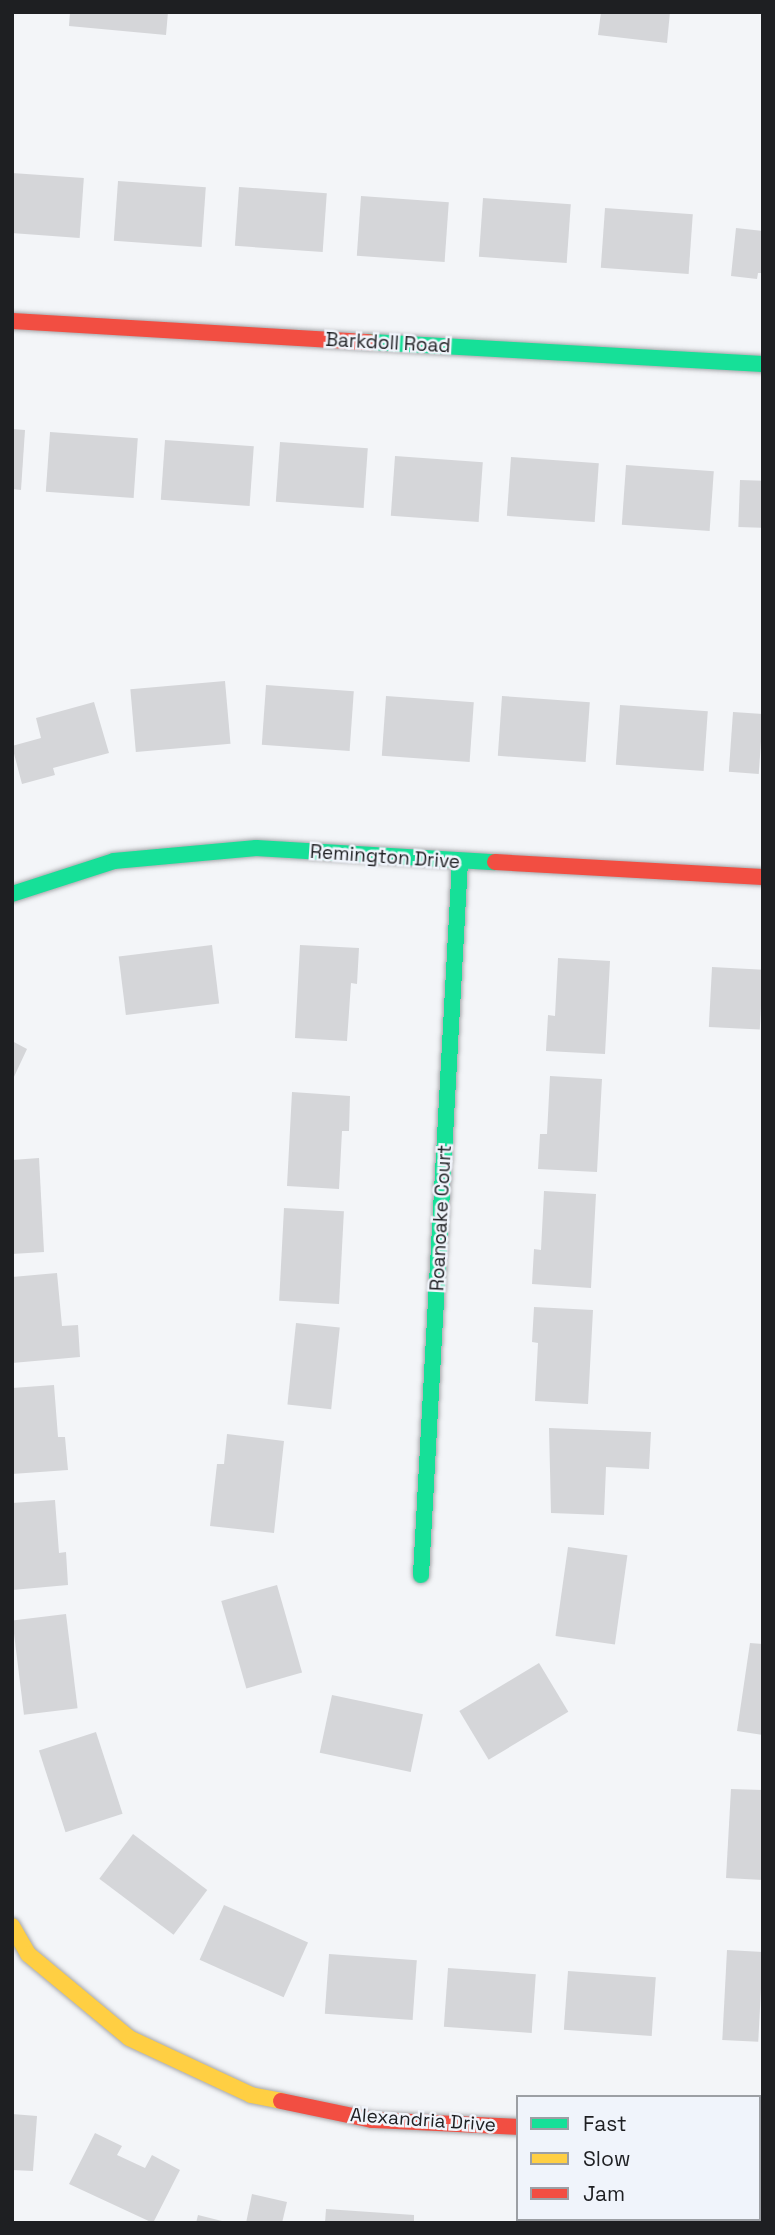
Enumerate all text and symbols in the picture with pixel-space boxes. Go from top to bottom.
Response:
street label: Barkdoll Road [325,328,451,358]
street label: Remington Drive [309,840,461,874]
street label: Roanoake Court [426,1144,456,1292]
legend [516,2095,761,2221]
street label: Alexandria Drive [349,2104,497,2136]
text: Fast [583,2110,627,2137]
text: Slow [583,2145,631,2172]
text: Jam [583,2180,625,2207]

